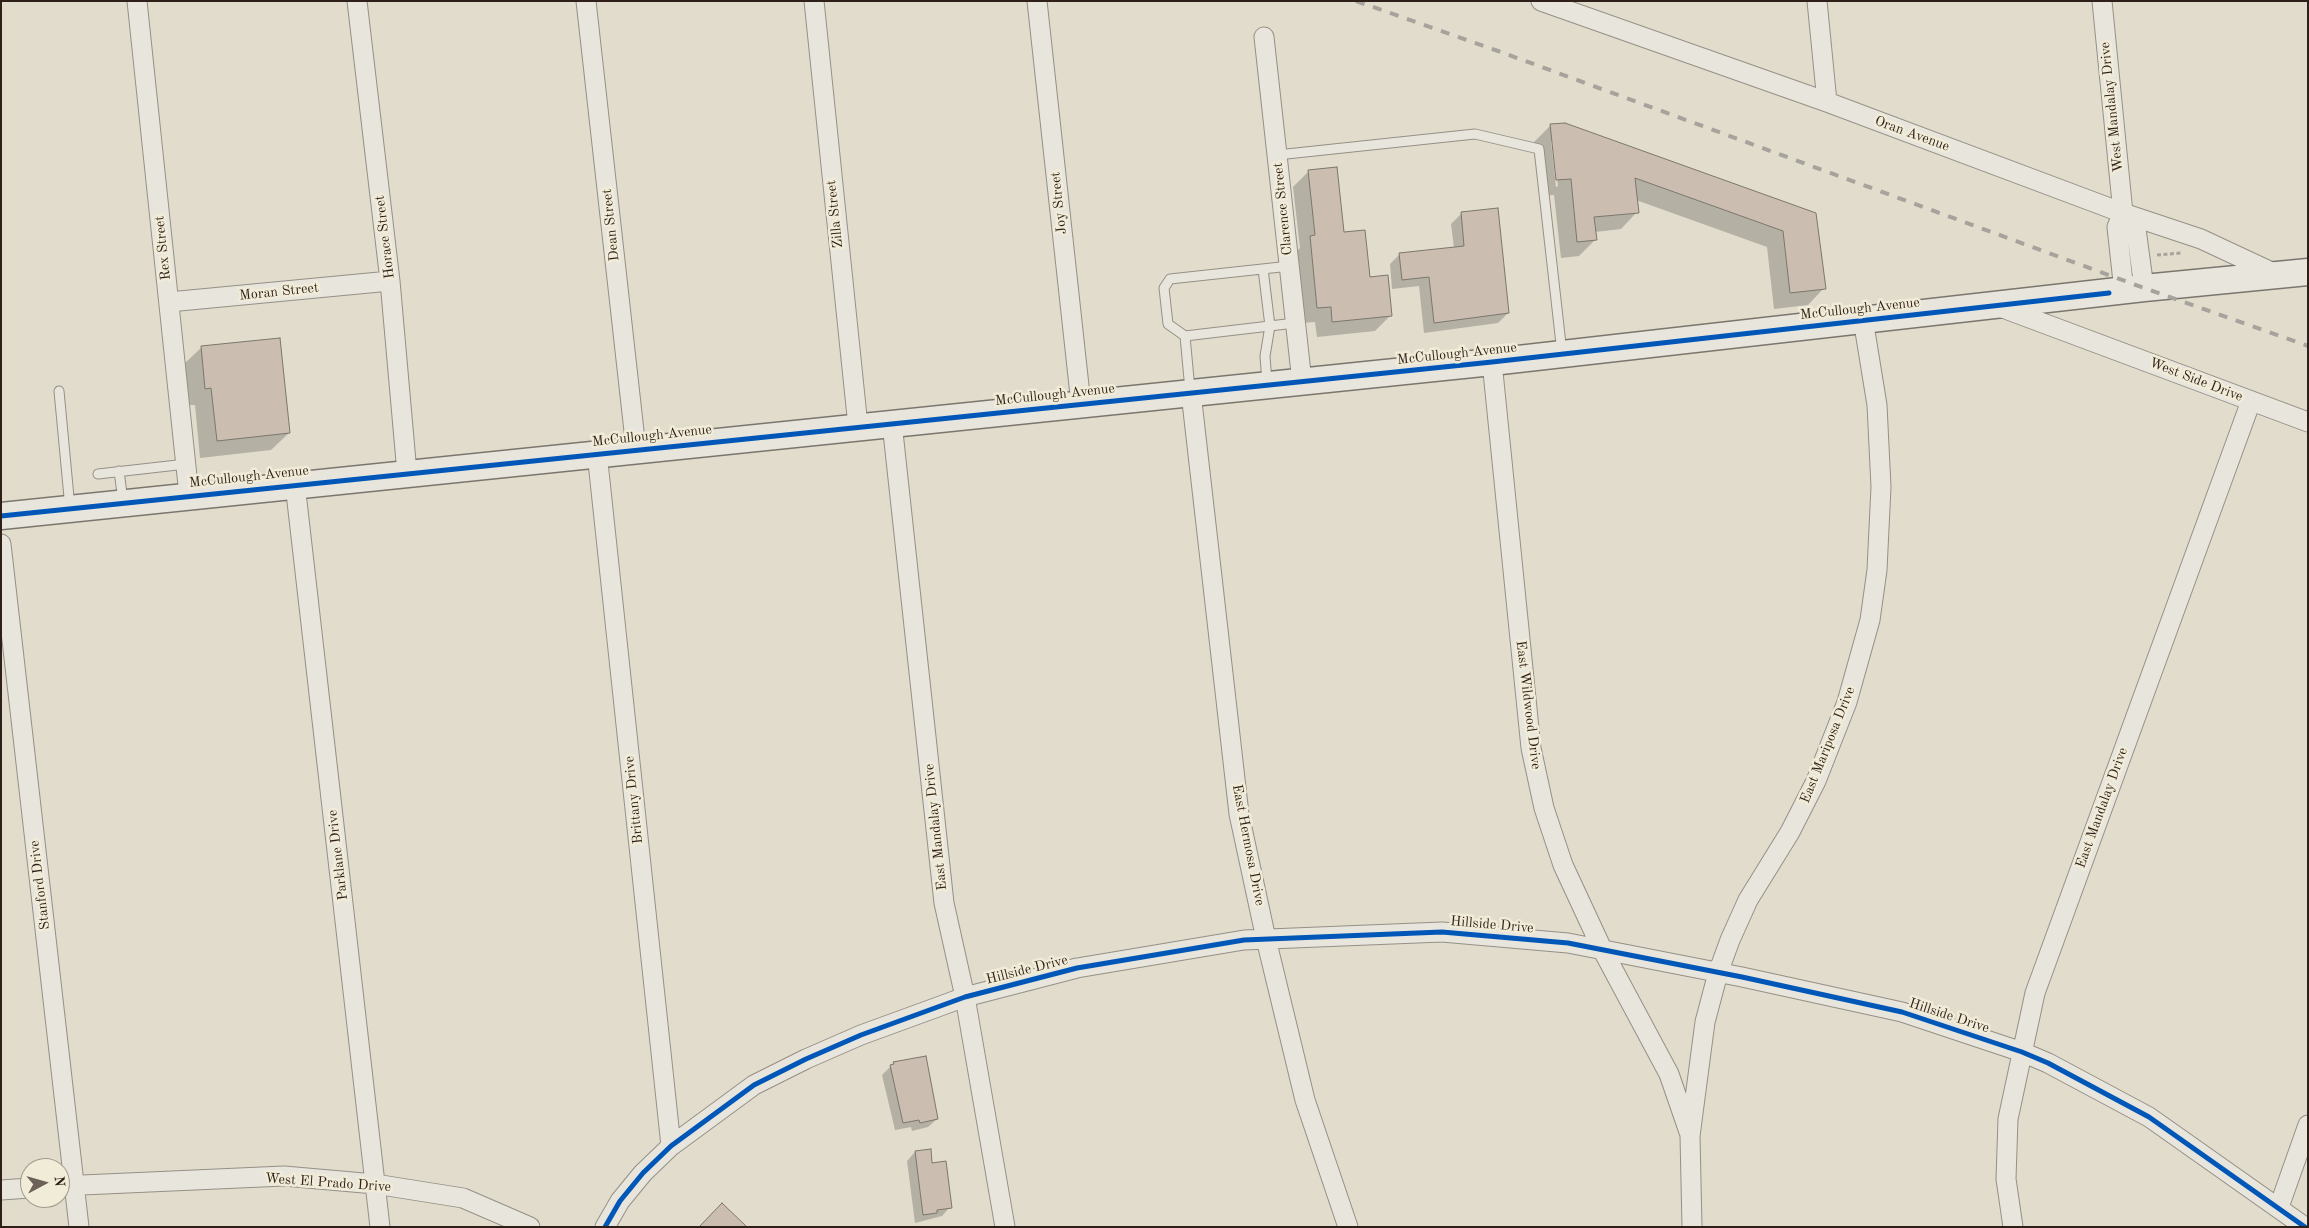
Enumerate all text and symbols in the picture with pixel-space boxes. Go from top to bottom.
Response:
street label: West Mandalay Drive [2097,41,2127,173]
street label: Oran Avenue [1872,113,1952,155]
street label: Clarence Street [1270,162,1296,256]
street label: Joy Street [1047,171,1071,235]
street label: Zilla Street [823,179,847,249]
street label: Dean Street [599,188,623,262]
street label: Horace Street [372,194,398,280]
street label: Rex Street [151,215,175,281]
street label: Moran Street [238,279,320,305]
street label: McCullough Avenue [1799,294,1921,324]
street label: McCullough Avenue [1396,339,1518,369]
street label: West Side Drive [2147,354,2245,406]
street label: McCullough Avenue [994,380,1116,410]
street label: McCullough Avenue [591,421,713,451]
street label: McCullough Avenue [188,462,310,492]
street label: East Wildwood Drive [1512,640,1544,770]
street label: East Mariposa Drive [1797,684,1859,806]
street label: East Mandalay Drive [2072,745,2132,871]
street label: Brittany Drive [621,755,647,845]
street label: East Mandalay Drive [921,763,951,891]
street label: East Hermosa Drive [1228,783,1268,907]
street label: Parklane Drive [324,809,352,901]
street label: Stanford Drive [26,839,54,931]
street label: Hillside Drive [1450,913,1534,937]
street label: Hillside Drive [984,952,1070,988]
street label: Hillside Drive [1907,995,1991,1037]
north arrow [20,1158,70,1208]
street label: West El Prado Drive [264,1170,392,1196]
text: N [51,1175,66,1188]

